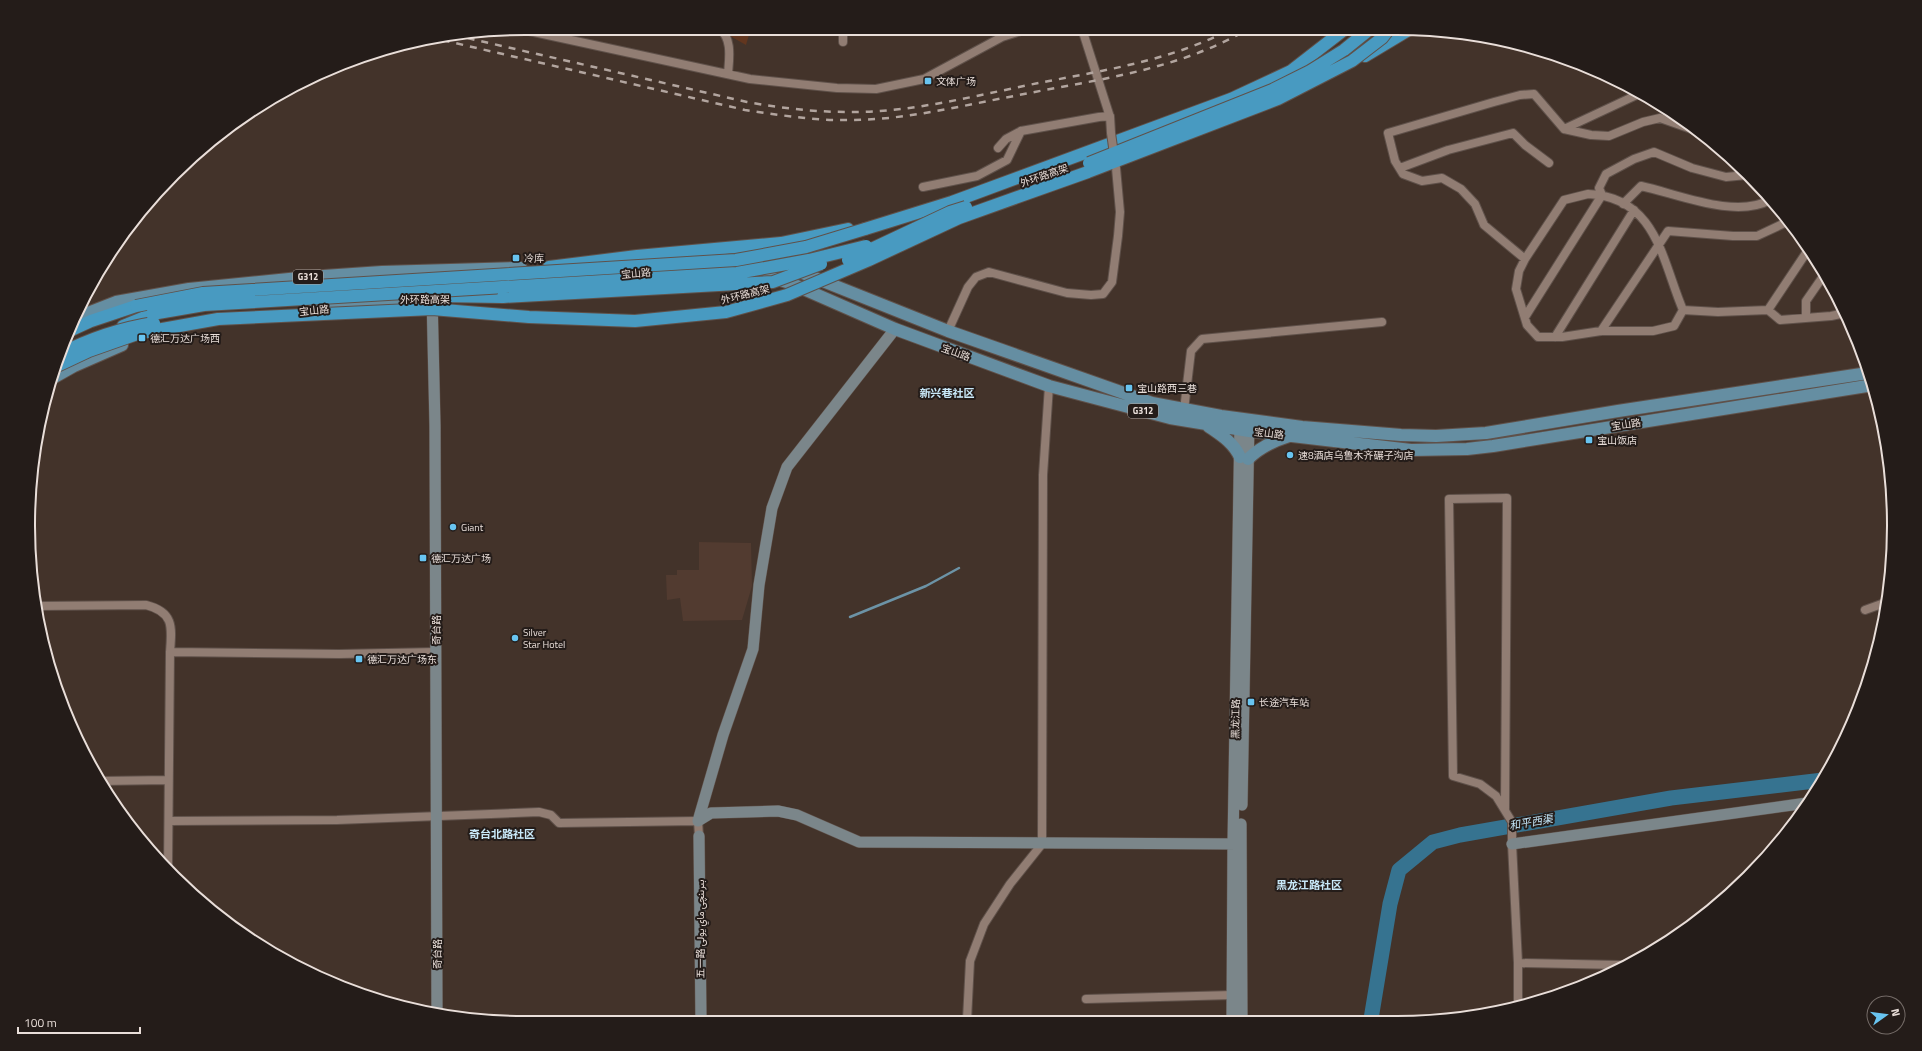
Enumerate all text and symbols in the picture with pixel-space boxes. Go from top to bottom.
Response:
place label: 文体广场 [936,74,976,89]
marker: 文体广场 [923,76,933,86]
street label: 外环路高架 [1018,160,1070,191]
place label: 冷库 [524,251,544,266]
marker: 冷库 [511,253,521,263]
street label: 宝山路 [620,265,652,282]
road number: G312 [293,270,323,284]
street label: 外环路高架 [719,281,771,308]
street label: 外环路高架 [400,292,450,307]
street label: 宝山路 [298,301,330,320]
place label: 德汇万达广场西 [150,331,220,346]
marker: 德汇万达广场西 [137,333,147,343]
street label: 宝山路 [939,340,972,365]
place label: 宝山路西三巷 [1137,381,1197,396]
marker: 宝山路西三巷 [1124,383,1134,393]
district label: 新兴巷社区 [920,385,975,401]
road number: G312 [1128,404,1158,418]
street label: 宝山路 [1610,415,1642,434]
street label: 宝山路 [1253,424,1285,443]
place label: 宝山饭店 [1597,433,1637,448]
marker: 宝山饭店 [1584,435,1594,445]
place label: 速8酒店乌鲁木齐碾子沟店 [1298,448,1414,463]
marker: 速8酒店乌鲁木齐碾子沟店 [1285,450,1295,460]
place label: Giant [461,520,484,535]
marker: Giant [448,522,458,532]
place label: 德汇万达广场 [431,551,491,566]
marker: 德汇万达广场 [418,553,428,563]
street label: 奇台路 [429,615,444,645]
place label: Silver Star Hotel [523,625,565,652]
marker: Silver Star Hotel [510,633,520,643]
place label: 德汇万达广场东 [367,652,437,667]
marker: 德汇万达广场东 [354,654,364,664]
place label: 长途汽车站 [1259,695,1309,710]
marker: 长途汽车站 [1246,697,1256,707]
street label: 黑龙江路 [1228,699,1243,739]
water label: 和平西渠 [1508,810,1556,834]
district label: 奇台北路社区 [469,826,535,842]
district label: 黑龙江路社区 [1276,877,1342,893]
street label: 五一路 بىرىنچى ماي يولى [693,880,709,978]
street label: 奇台路 [430,939,445,969]
north arrow [1866,995,1906,1035]
text: N [1887,1007,1904,1018]
scale bar [18,1009,140,1035]
text: 100 m [24,1013,57,1032]

